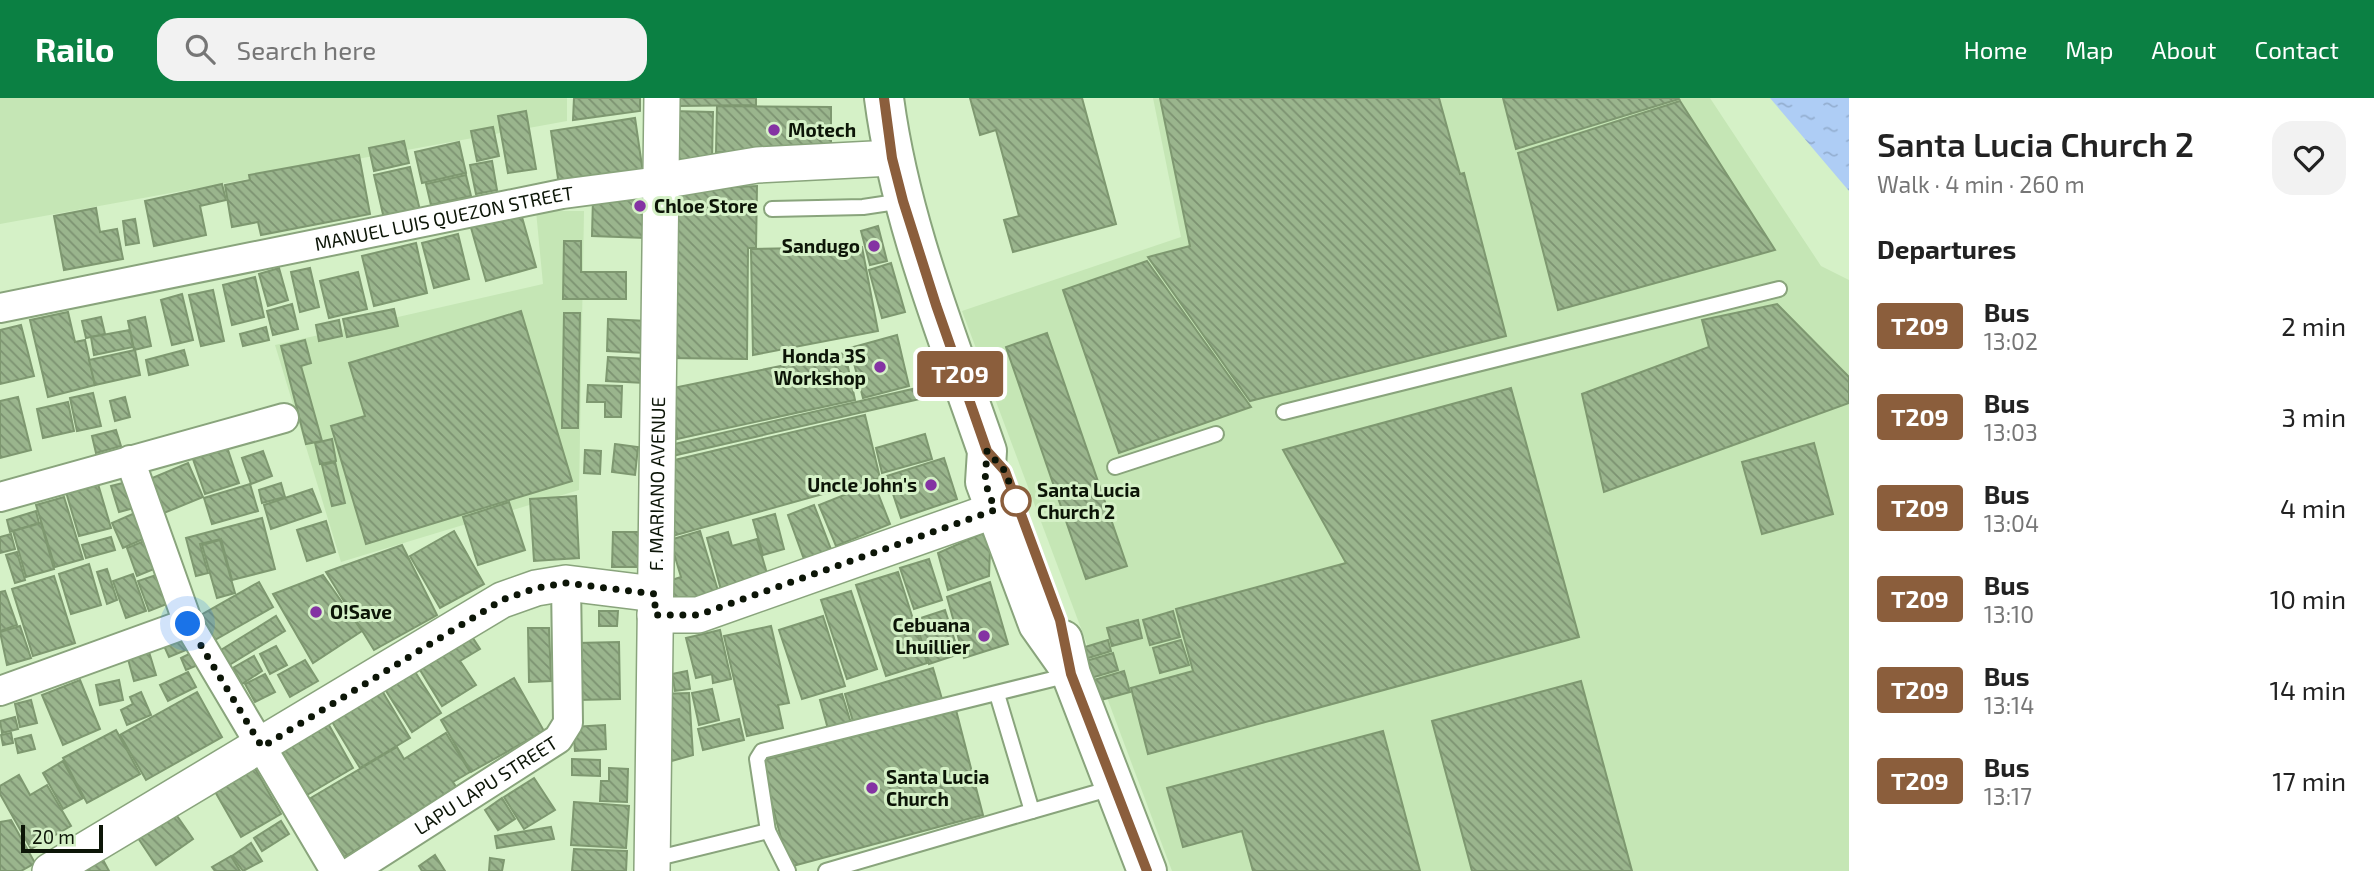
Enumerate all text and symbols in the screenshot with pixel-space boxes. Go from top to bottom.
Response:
search box [157,18,647,81]
text: Railo [35,29,115,69]
icon: search [181,30,219,68]
text: Search here [237,34,376,65]
text: Home [1964,35,2027,64]
text: Map [2065,35,2113,64]
text: About [2151,35,2217,64]
text: Contact [2255,35,2339,64]
place label: Motech [788,118,856,141]
button: heart [2272,121,2346,195]
marker: Motech [766,122,782,138]
text: Santa Lucia Church 2 [1877,124,2194,164]
text: Walk · 4 min · 260 m [1877,170,2085,198]
street label: MANUEL LUIS QUEZON STREET [312,181,575,255]
place label: Chloe Store [654,194,758,217]
marker: Chloe Store [632,198,648,214]
text: Departures [1877,233,2016,264]
place label: Sandugo [782,234,860,257]
marker: Sandugo [866,238,882,254]
text: Bus [1984,296,2030,327]
text: 2 min [2281,310,2346,341]
text: T209 [1891,311,1949,340]
text: 13:02 [1984,327,2038,355]
place label: Honda 3S Workshop [774,344,866,389]
line badge: T209 [911,351,1009,397]
marker: Honda 3S Workshop [872,359,888,375]
text: T209 [931,359,989,388]
text: Bus [1984,387,2030,418]
street label: F. MARIANO AVENUE [644,397,669,571]
text: 3 min [2281,401,2346,432]
text: T209 [1891,402,1949,431]
text: 13:03 [1984,418,2038,446]
place label: Uncle John's [807,473,917,496]
marker: Uncle John's [923,477,939,493]
place label: Santa Lucia Church 2 [1037,478,1140,523]
text: Bus [1984,478,2030,509]
marker: Santa Lucia Church 2 [1001,486,1031,516]
text: 4 min [2280,492,2346,523]
text: T209 [1891,493,1949,522]
text: 13:04 [1984,509,2039,537]
text: Bus [1984,569,2030,600]
text: 10 min [2270,583,2346,614]
text: T209 [1891,584,1949,613]
place label: O!Save [330,600,392,623]
text: 13:10 [1984,600,2034,628]
marker: O!Save [308,604,324,620]
your location [170,606,205,641]
place label: Cebuana Lhuillier [892,613,970,658]
marker: Cebuana Lhuillier [976,628,992,644]
text: Bus [1984,660,2030,691]
text: 14 min [2270,674,2346,705]
text: T209 [1891,675,1949,704]
text: 13:14 [1984,691,2034,719]
street label: LAPU LAPU STREET [410,731,561,839]
text: Bus [1984,751,2030,782]
place label: Santa Lucia Church [886,765,989,810]
text: 17 min [2272,765,2346,796]
text: T209 [1891,766,1949,795]
marker: Santa Lucia Church [864,780,880,796]
text: 13:17 [1984,782,2032,810]
scale bar [21,822,103,854]
text: 20 m [32,825,75,848]

